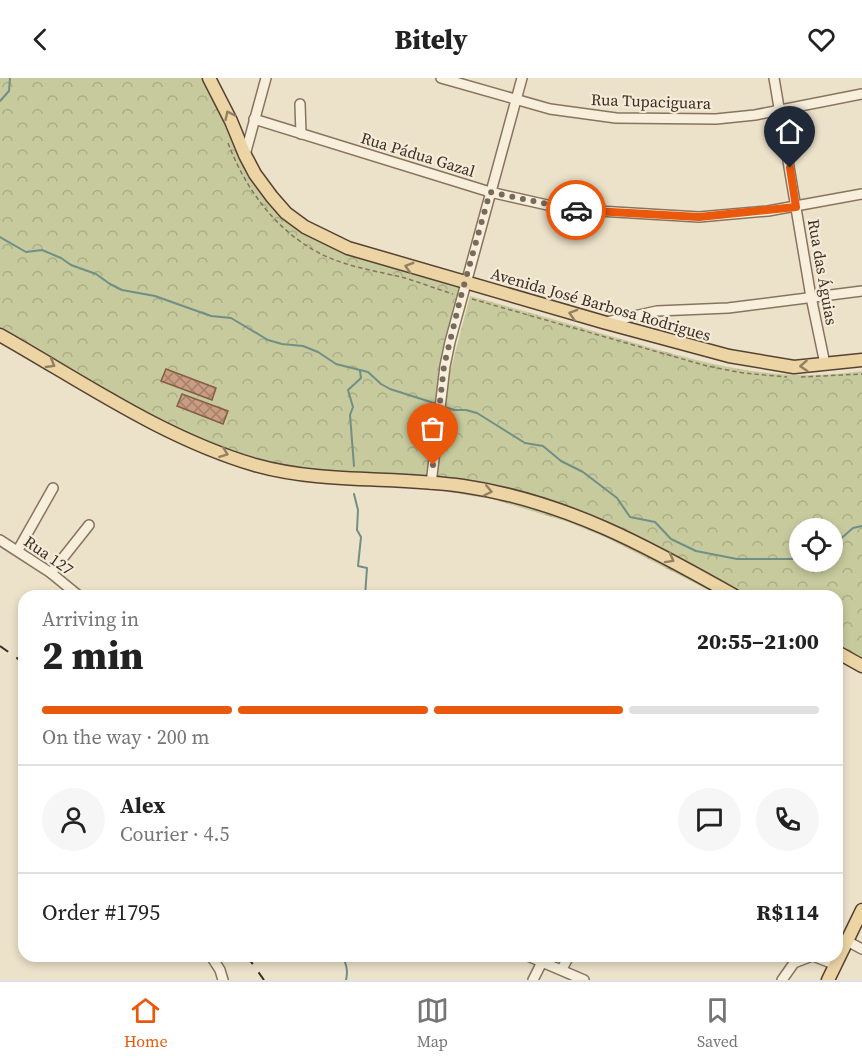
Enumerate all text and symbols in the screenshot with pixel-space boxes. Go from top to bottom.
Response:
text: Bitely [395,21,467,58]
icon: back [24,23,57,56]
icon: heart [805,23,838,56]
street label: Rua Tupaciguara [591,88,712,114]
pin [764,106,815,168]
one-way arrow [224,111,236,122]
icon: home [773,115,806,148]
street label: Rua Pádua Gazal [358,126,478,182]
courier [546,180,606,240]
icon: car [560,194,593,227]
street label: Rua das Águias [803,217,843,327]
one-way arrow [404,262,415,274]
street label: Avenida José Barbosa Rodrigues [488,262,714,346]
one-way arrow [568,309,579,321]
one-way arrow [45,357,55,369]
one-way arrow [799,359,808,372]
pin [407,403,458,465]
icon: bag [416,412,449,445]
one-way arrow [218,446,229,459]
one-way arrow [483,484,493,497]
map controls [789,518,843,572]
button: locate [789,518,843,572]
street label: Rua 127 [20,530,78,580]
one-way arrow [664,552,674,564]
text: Arriving in [42,605,139,633]
text: 20:55–21:00 [697,626,819,656]
text: 2 min [42,629,144,682]
text: On the way · 200 m [42,723,209,751]
button: person [42,788,105,851]
button: chat [678,788,741,851]
button: phone [756,788,819,851]
text: Alex [120,790,165,820]
text: Courier · 4.5 [120,820,229,848]
text: Order #1795 [42,897,160,927]
text: R$114 [756,897,819,927]
tab: Home [124,994,168,1052]
tab: Map [416,994,449,1052]
tab: Saved [697,994,738,1052]

